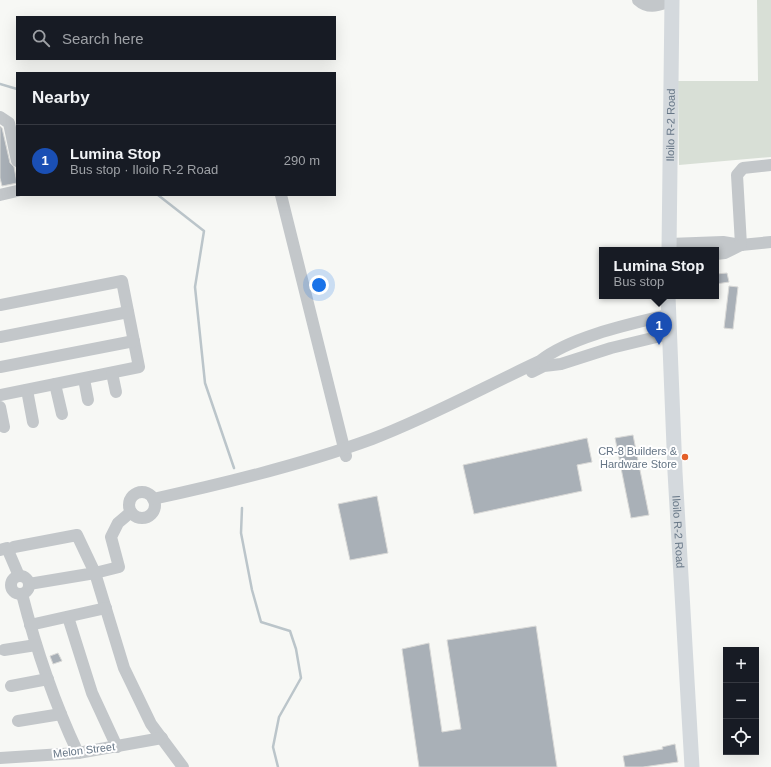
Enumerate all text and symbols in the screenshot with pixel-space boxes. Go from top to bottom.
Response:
search box [16,16,336,60]
icon: search [30,27,52,49]
text: Search here [62,30,144,47]
text: Nearby [32,88,90,107]
street label: Iloilo R-2 Road [664,89,677,162]
text: Lumina Stop [70,145,161,162]
text: 1 [41,153,49,168]
text: 290 m [284,153,320,168]
text: Bus stop · Iloilo R-2 Road [70,162,218,177]
popup [599,247,719,299]
text: Lumina Stop [614,257,704,274]
text: Bus stop [614,274,664,289]
your location [309,275,329,295]
pin: 1 [646,312,672,345]
place label: CR-8 Builders & Hardware Store [598,445,678,470]
marker: CR-8 Builders & Hardware Store [680,452,690,462]
street label: Iloilo R-2 Road [670,495,687,568]
map controls [723,647,759,755]
button: + [723,647,759,683]
button: − [723,683,759,719]
button: locate [723,719,759,755]
street label: Melon Street [52,740,116,760]

